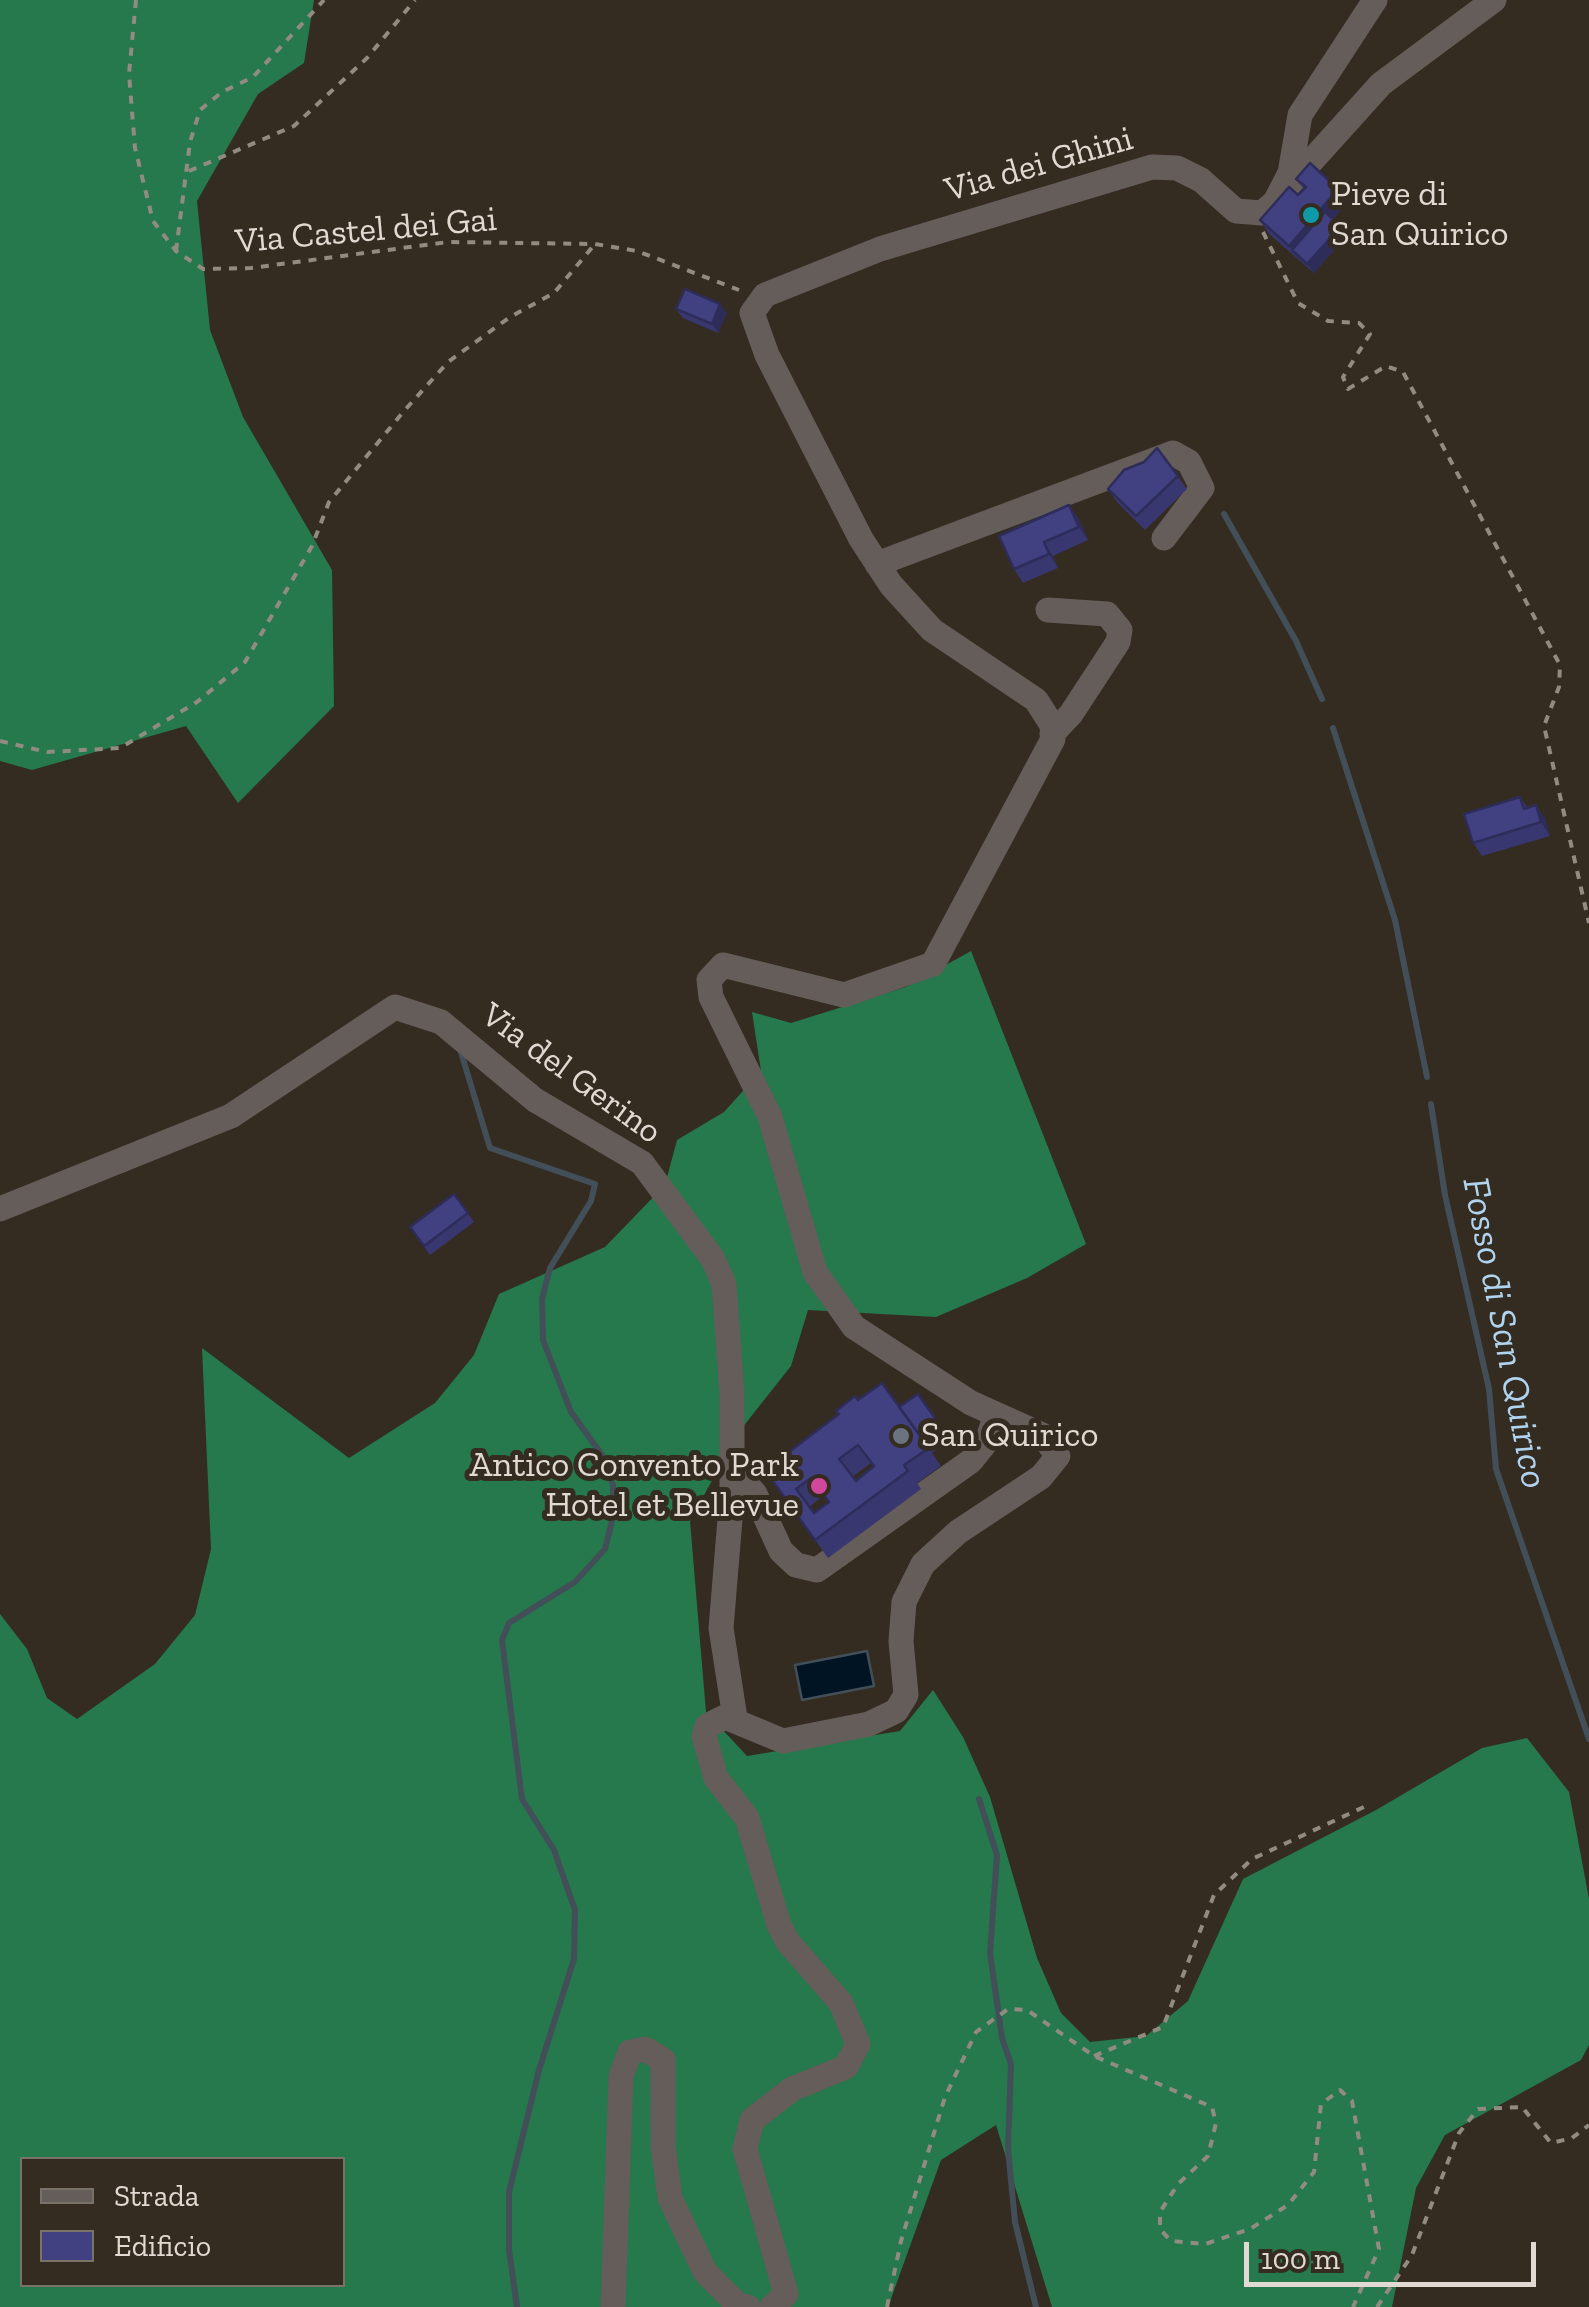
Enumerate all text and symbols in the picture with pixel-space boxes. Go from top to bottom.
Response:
street label: Via dei Ghini [940,118,1138,212]
place label: Pieve di San Quirico [1331,174,1508,256]
street label: Via Castel dei Gai [233,199,499,263]
marker: Pieve di San Quirico [1300,204,1322,226]
street label: Via del Gerino [473,995,669,1153]
water label: Fosso di San Quirico [1451,1174,1557,1492]
place label: San Quirico [921,1415,1098,1457]
marker: San Quirico [890,1425,912,1447]
place label: Antico Convento Park Hotel et Bellevue [470,1445,799,1527]
marker: Antico Convento Park Hotel et Bellevue [808,1475,830,1497]
legend [20,2157,345,2287]
text: Strada [114,2178,199,2214]
scale bar [1249,2222,1542,2284]
text: Edificio [114,2228,211,2264]
text: 100 m [1261,2241,1340,2277]

